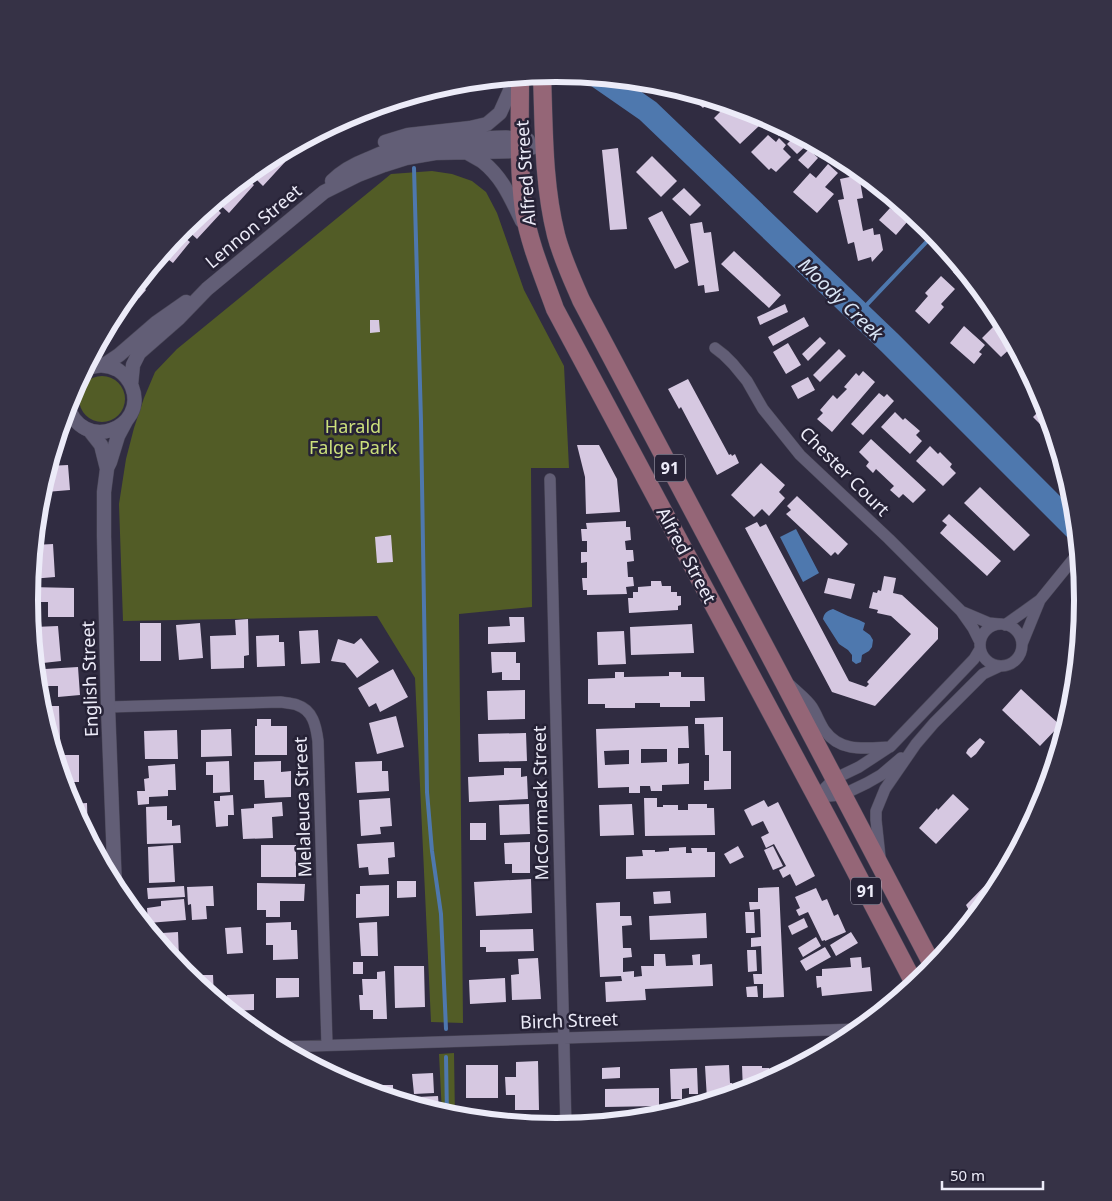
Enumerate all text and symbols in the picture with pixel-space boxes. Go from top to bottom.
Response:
street label: Alfred Street [509,119,541,226]
street label: Lennon Street [200,178,307,273]
water label: Moody Creek [793,252,890,347]
park label: Harald Falge Park [309,414,397,459]
street label: Chester Court [795,421,895,521]
road number: 91 [655,454,685,482]
street label: Alfred Street [652,503,723,608]
street label: English Street [75,620,103,737]
street label: McCormack Street [527,725,553,881]
street label: Melaleuca Street [288,736,316,878]
road number: 91 [851,878,881,904]
street label: Birch Street [520,1006,619,1034]
scale bar [942,1158,1043,1190]
text: 50 m [950,1165,985,1185]

